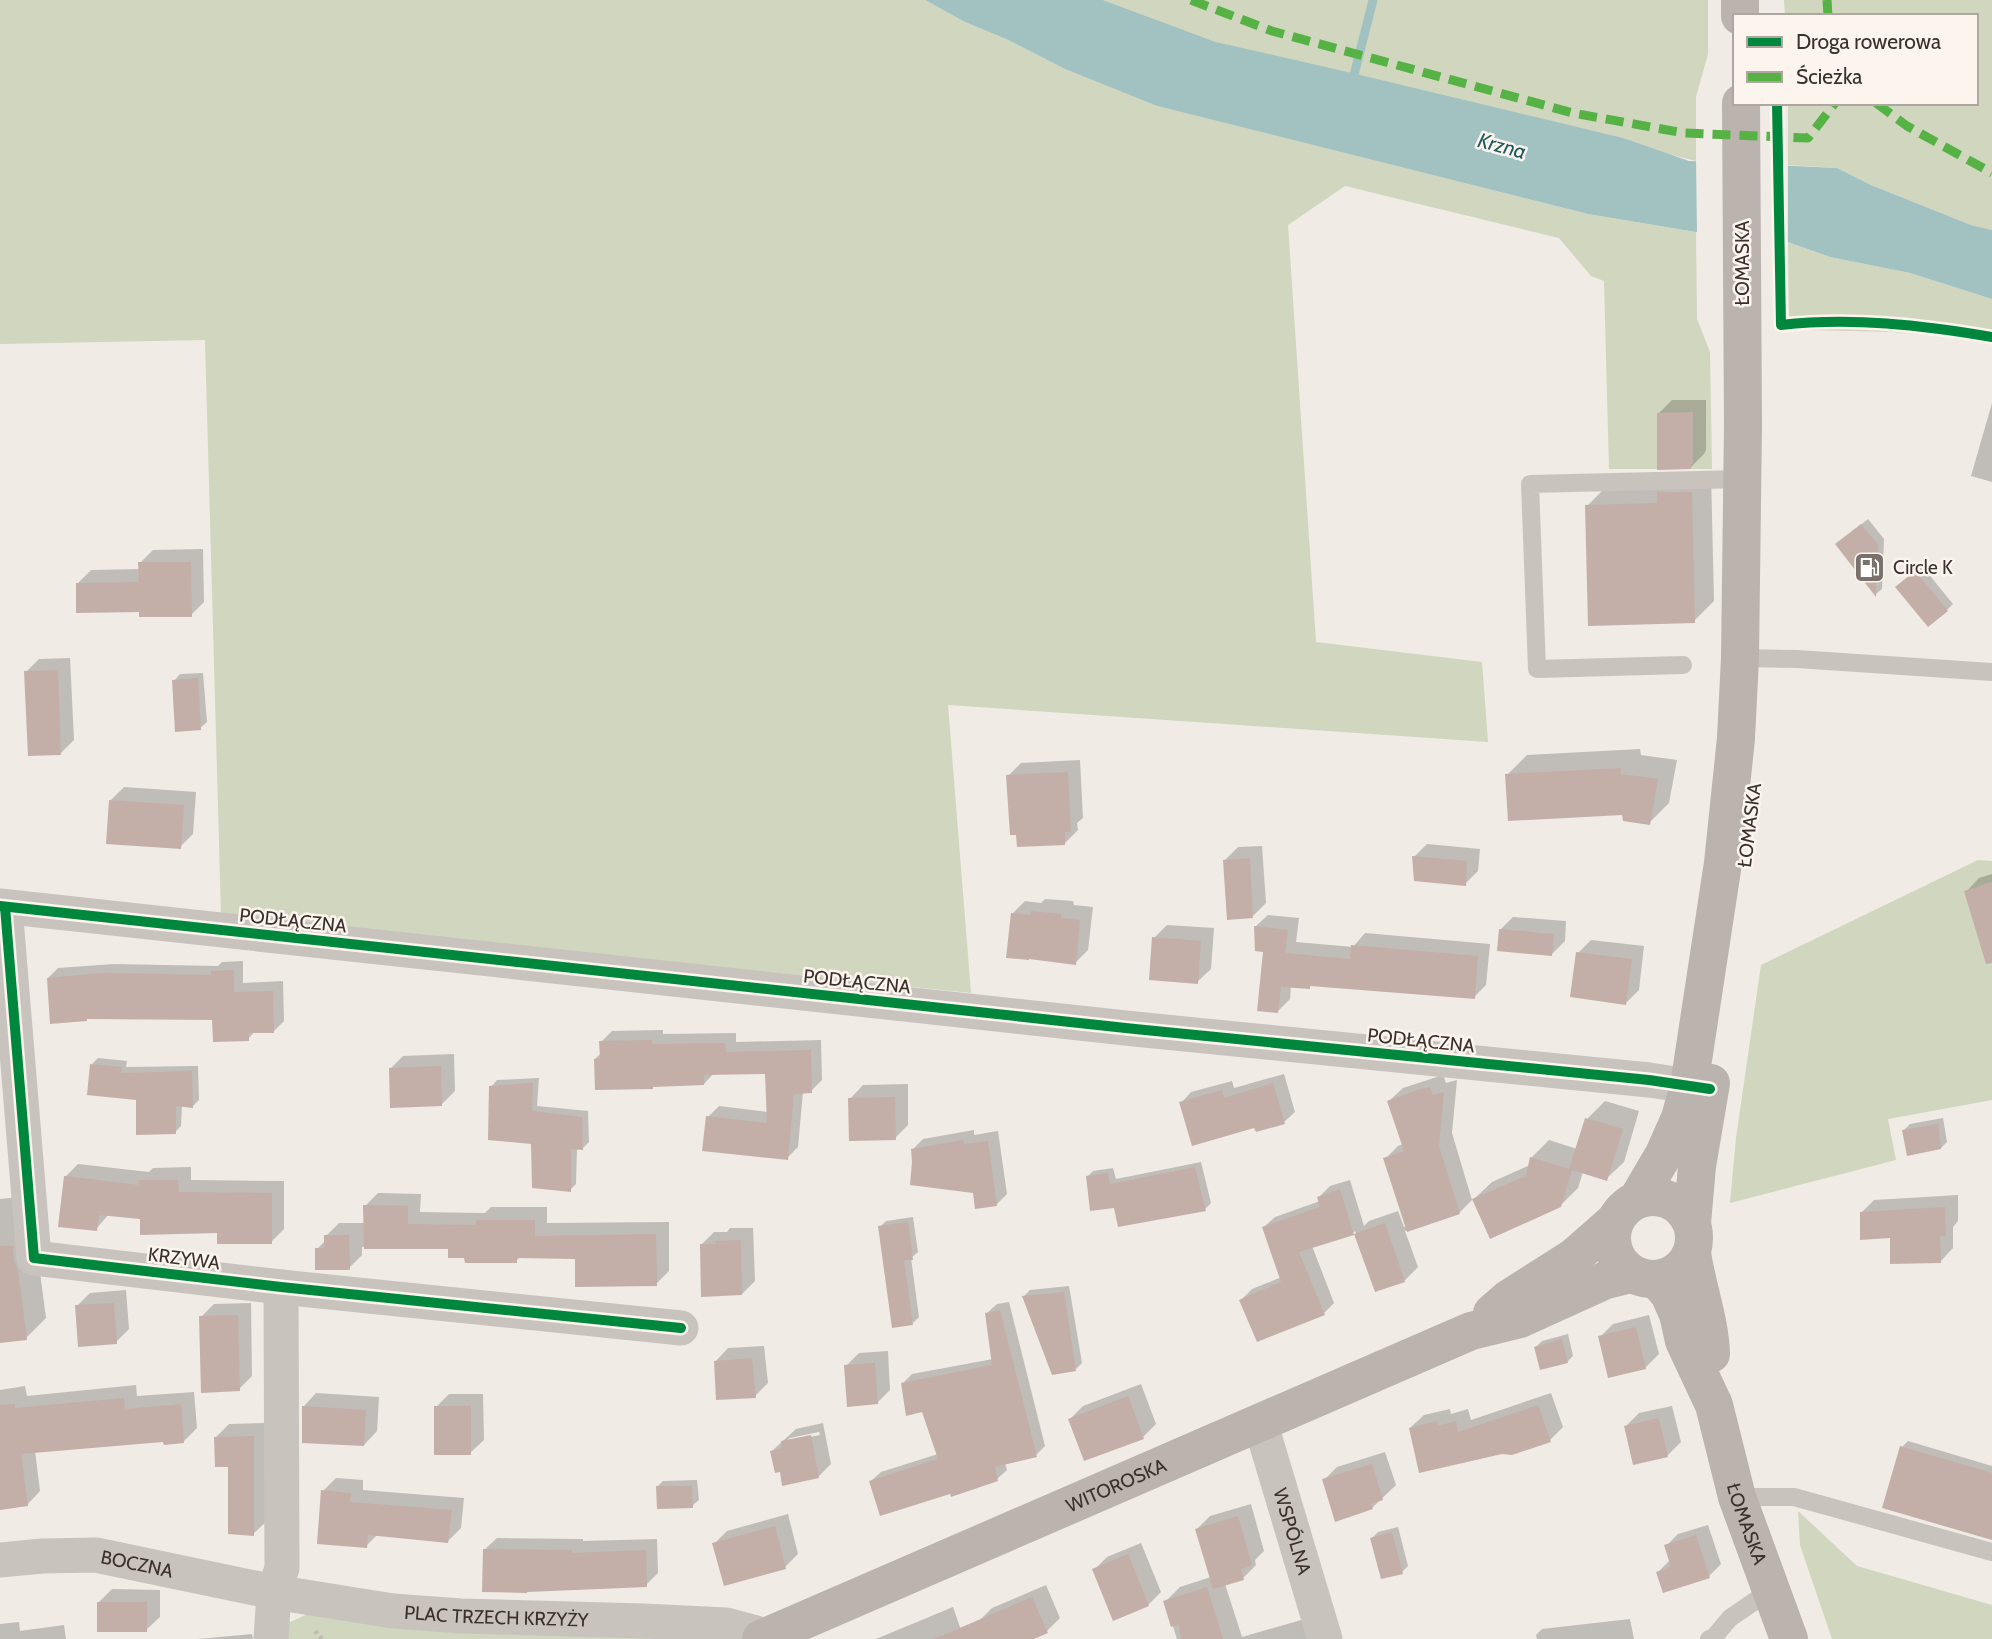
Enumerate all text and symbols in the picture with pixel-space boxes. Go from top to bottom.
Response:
legend [1733,14,1978,105]
text: Droga rowerowa [1796,29,1941,54]
text: Ścieżka [1796,64,1862,89]
water label: Krzna [1475,127,1529,164]
street label: ŁOMASKA [1731,220,1754,305]
fuel station icon: Circle K [1853,550,1887,584]
place label: Circle K [1893,556,1953,579]
street label: ŁOMASKA [1733,781,1766,869]
street label: PODŁĄCZNA [238,903,348,938]
street label: PODŁĄCZNA [802,964,912,999]
street label: PODŁĄCZNA [1366,1023,1476,1058]
street label: KRZYWA [147,1243,222,1274]
street label: WITOROSKA [1063,1454,1170,1517]
street label: ŁOMASKA [1722,1481,1772,1568]
street label: WSPÓLNA [1268,1485,1316,1578]
street label: BOCZNA [99,1545,175,1583]
street label: PLAC TRZECH KRZYŻY [403,1601,589,1631]

